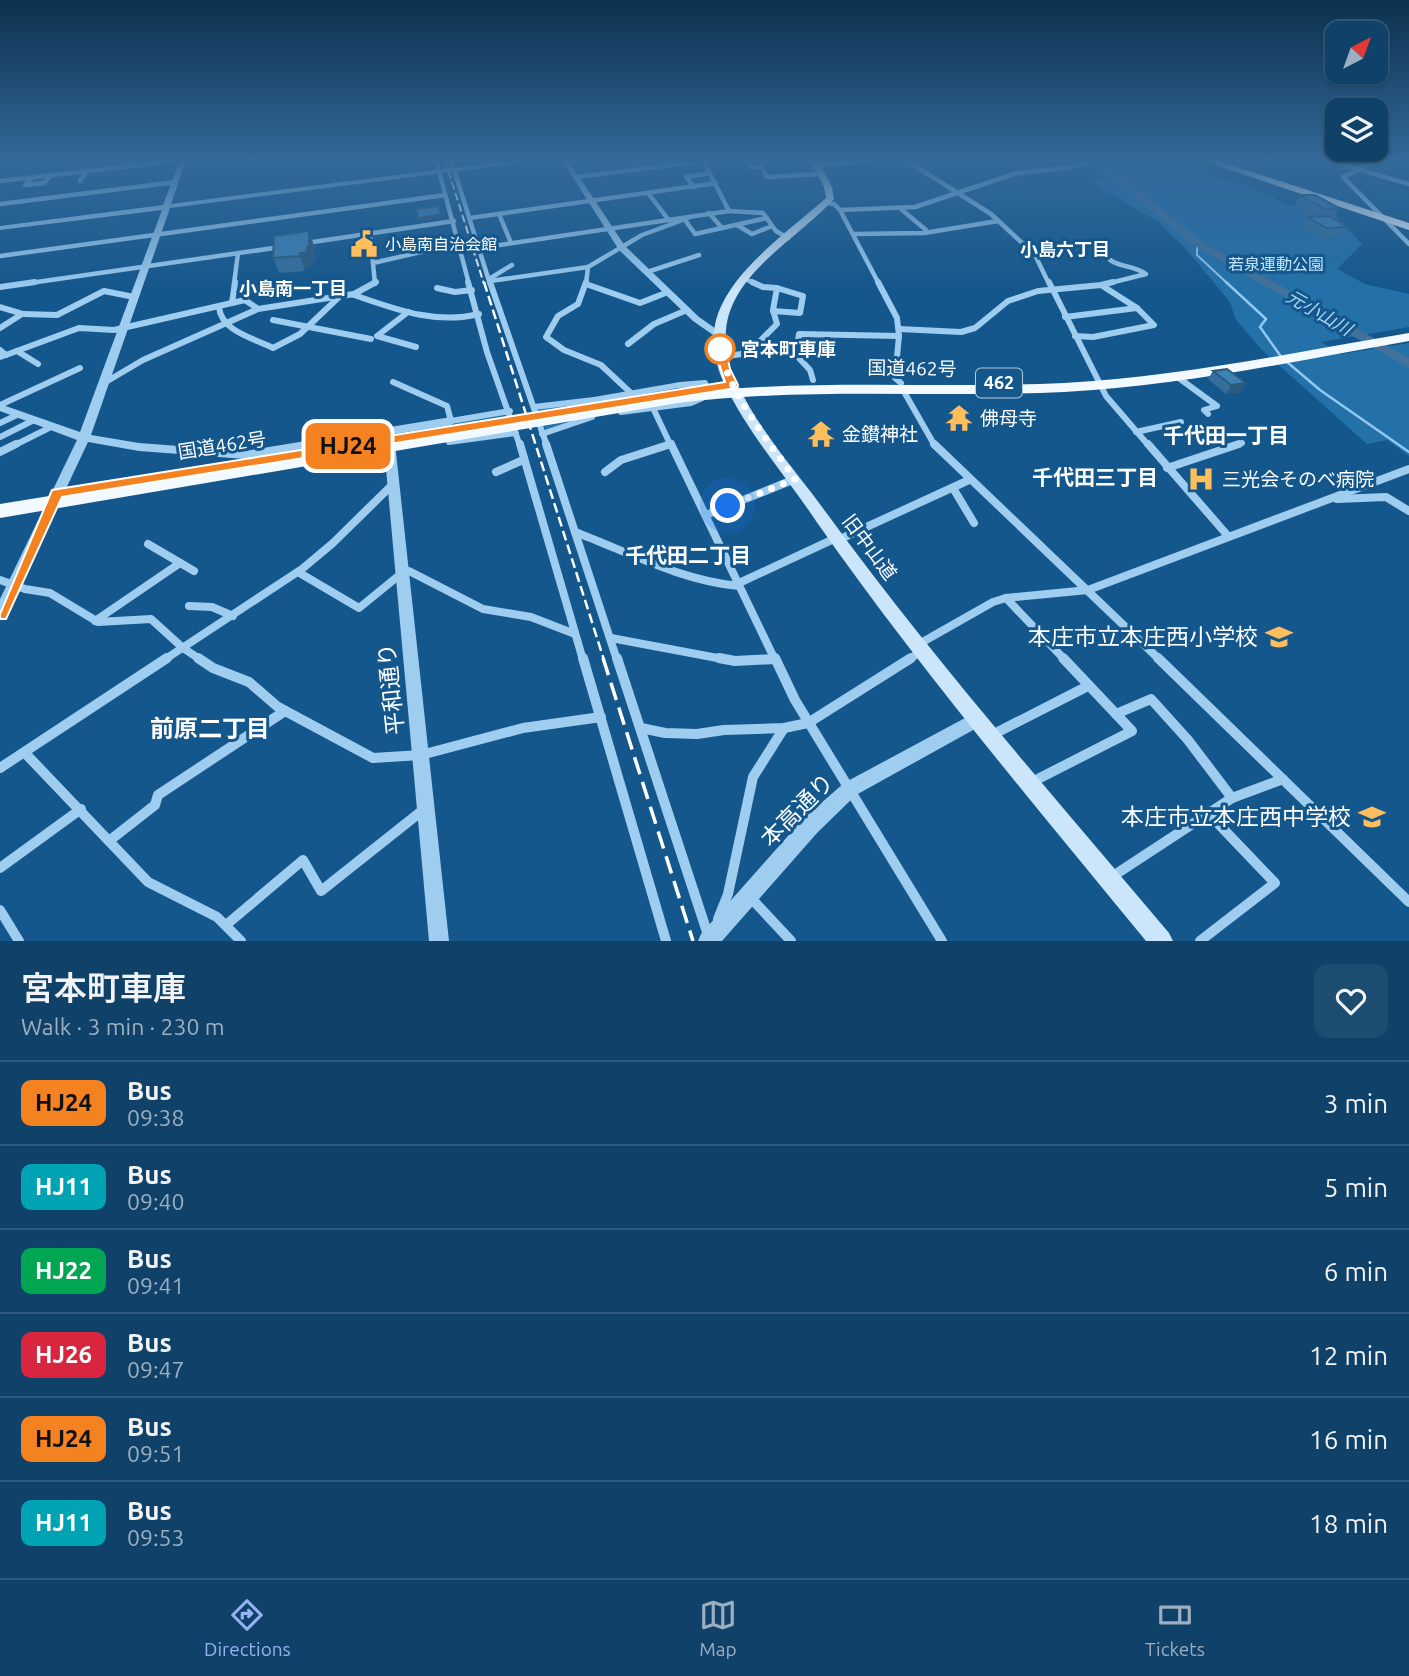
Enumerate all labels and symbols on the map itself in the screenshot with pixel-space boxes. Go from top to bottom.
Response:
north arrow [1325,21,1388,84]
public building icon: 小島南自治会館 [349,229,379,259]
place label: 小島南自治会館 [385,235,497,253]
district label: 小島六丁目 [1020,239,1110,259]
park label: 若泉運動公園 [1228,255,1324,273]
district label: 小島南一丁目 [239,278,347,298]
water label: 元小山川 [1283,285,1357,340]
marker: 宮本町車庫 [705,334,735,364]
place label: 宮本町車庫 [741,338,836,360]
street label: 国道462号 [867,356,957,380]
road number: 462 [976,368,1022,398]
temple icon: 佛母寺 [944,403,974,433]
place label: 佛母寺 [980,407,1037,429]
temple icon: 金鑚神社 [806,419,836,449]
line badge: HJ24 [299,423,397,469]
place label: 金鑚神社 [842,423,918,445]
district label: 千代田一丁目 [1163,423,1289,447]
street label: 国道462号 [176,427,268,463]
hospital icon: 三光会そのべ病院 [1186,464,1216,494]
district label: 千代田三丁目 [1032,465,1158,489]
place label: 三光会そのべ病院 [1222,468,1374,490]
your location [710,488,745,523]
street label: 旧中山道 [838,510,902,584]
district label: 千代田二丁目 [625,543,751,567]
school or university icon: 本庄市立本庄西小学校 [1264,622,1294,652]
place label: 本庄市立本庄西小学校 [1028,624,1258,649]
street label: 平和通り [373,642,408,736]
district label: 前原二丁目 [150,715,270,742]
street label: 本高通り [755,768,838,851]
school or university icon: 本庄市立本庄西中学校 [1357,802,1387,832]
place label: 本庄市立本庄西中学校 [1121,804,1351,829]

